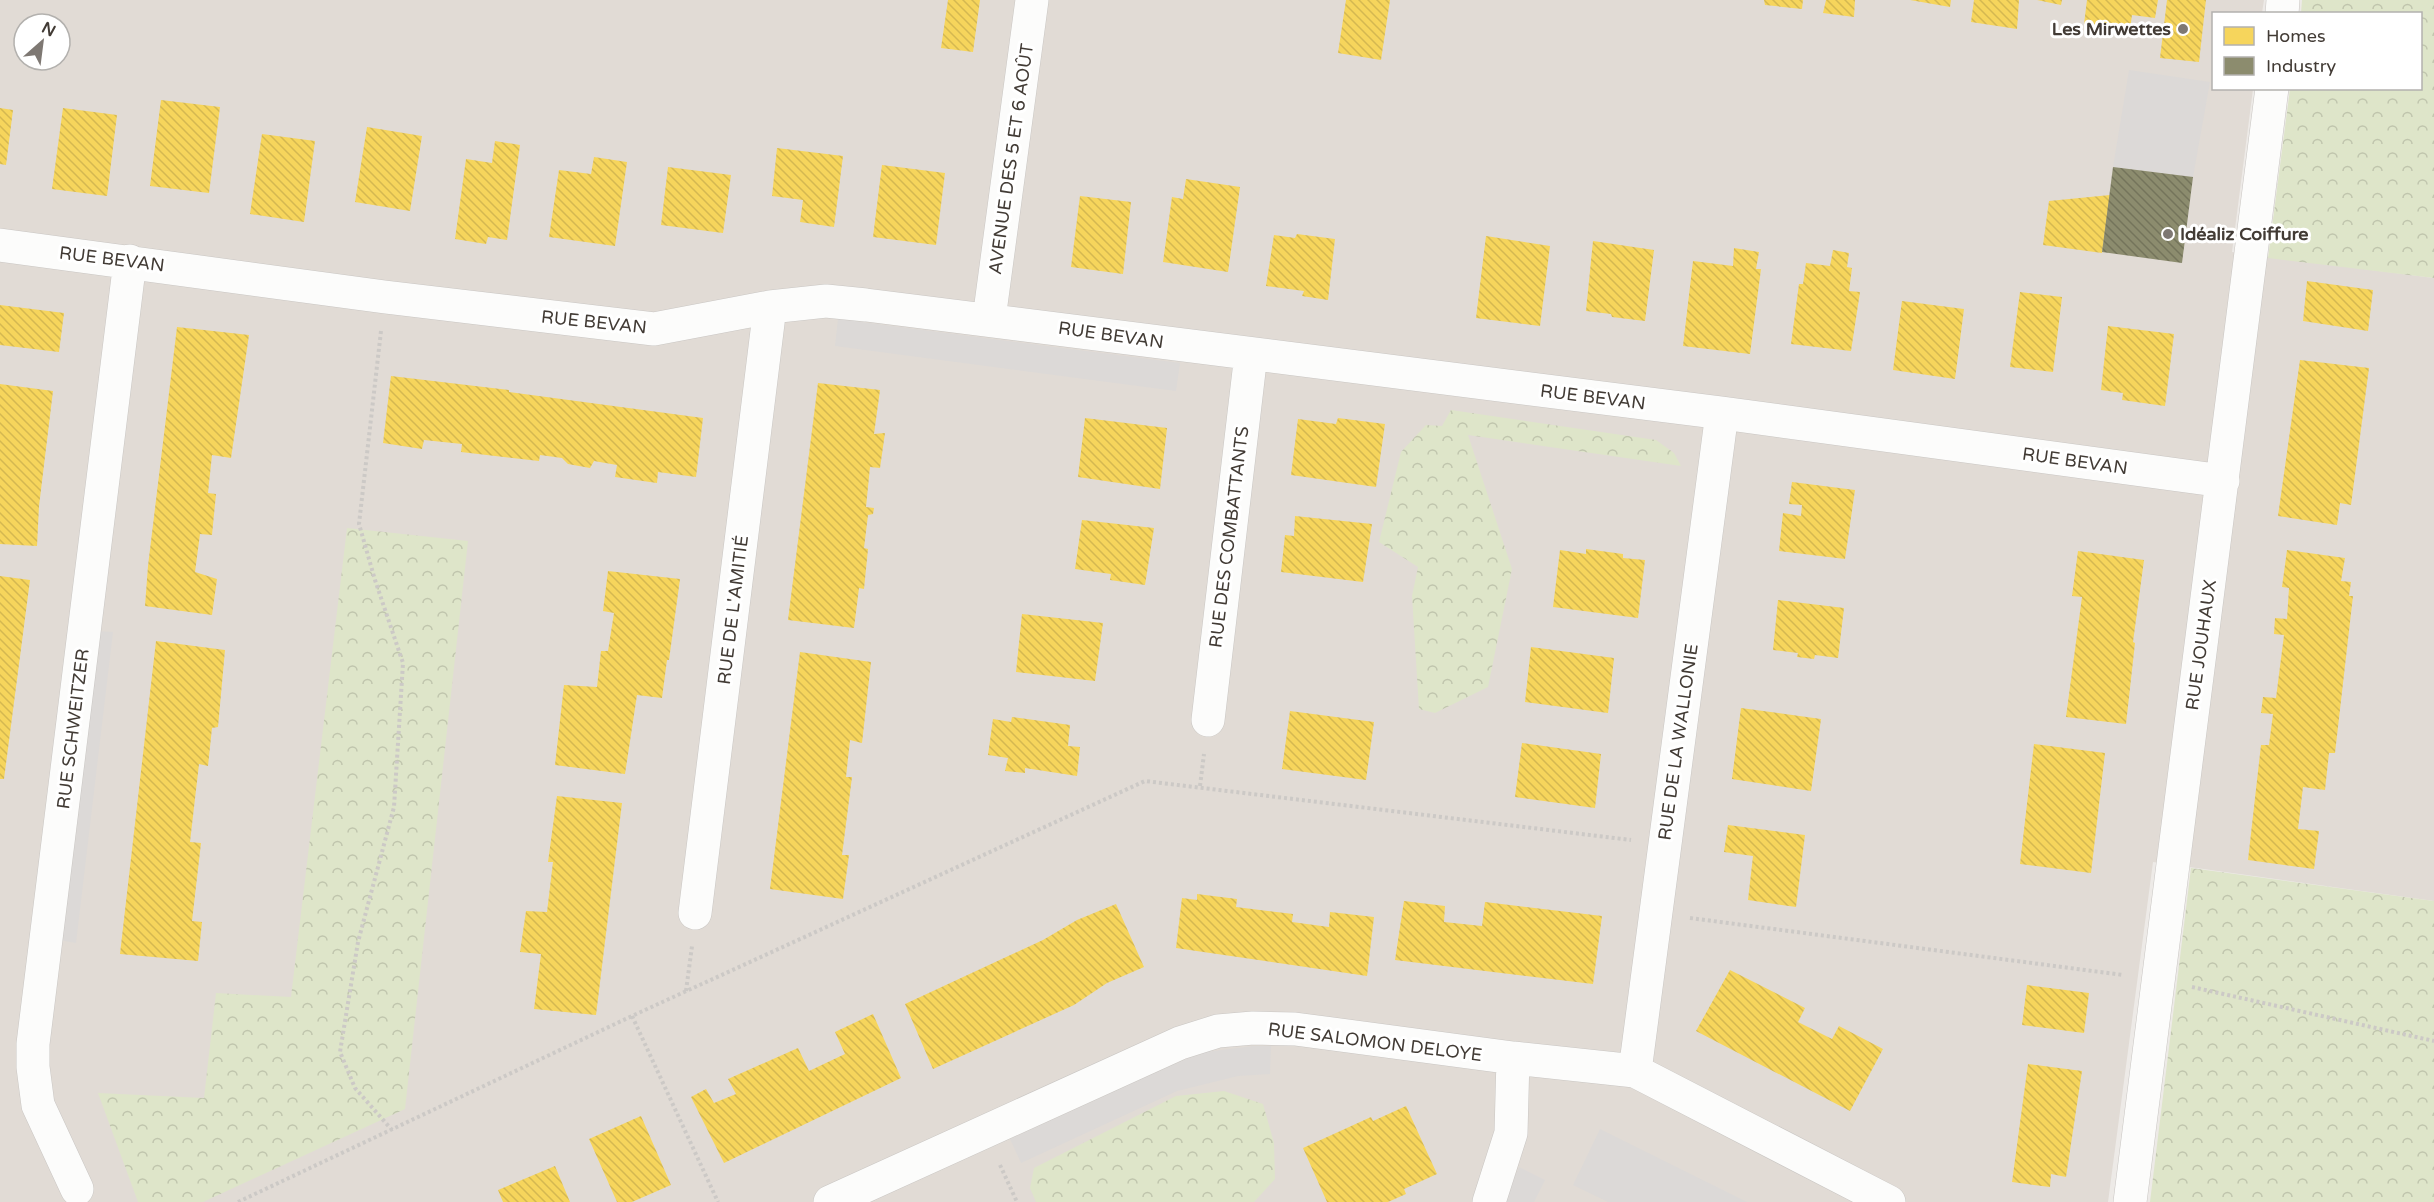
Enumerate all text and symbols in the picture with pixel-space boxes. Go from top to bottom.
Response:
north arrow [12,12,72,72]
legend [2212,12,2422,90]
text: N [38,18,59,41]
place label: Les Mirwettes [2052,18,2171,40]
marker: Les Mirwettes [2176,22,2190,36]
text: Homes [2266,25,2326,47]
street label: AVENUE DES 5 ET 6 AOÛT [984,42,1038,276]
text: Industry [2266,55,2337,77]
place label: Idéaliz Coiffure [2180,223,2309,245]
marker: Idéaliz Coiffure [2161,227,2175,241]
street label: RUE BEVAN [58,242,166,276]
street label: RUE BEVAN [540,306,648,338]
street label: RUE BEVAN [1057,317,1165,353]
street label: RUE BEVAN [1539,380,1647,414]
street label: RUE DES COMBATTANTS [1204,425,1254,649]
street label: RUE BEVAN [2021,443,2129,479]
street label: RUE DE L'AMITIÉ [713,534,753,686]
street label: RUE JOUHAUX [2181,578,2221,712]
street label: RUE DE LA WALLONIE [1653,642,1703,842]
street label: RUE SCHWEITZER [52,648,94,810]
street label: RUE SALOMON DELOYE [1267,1018,1483,1066]

